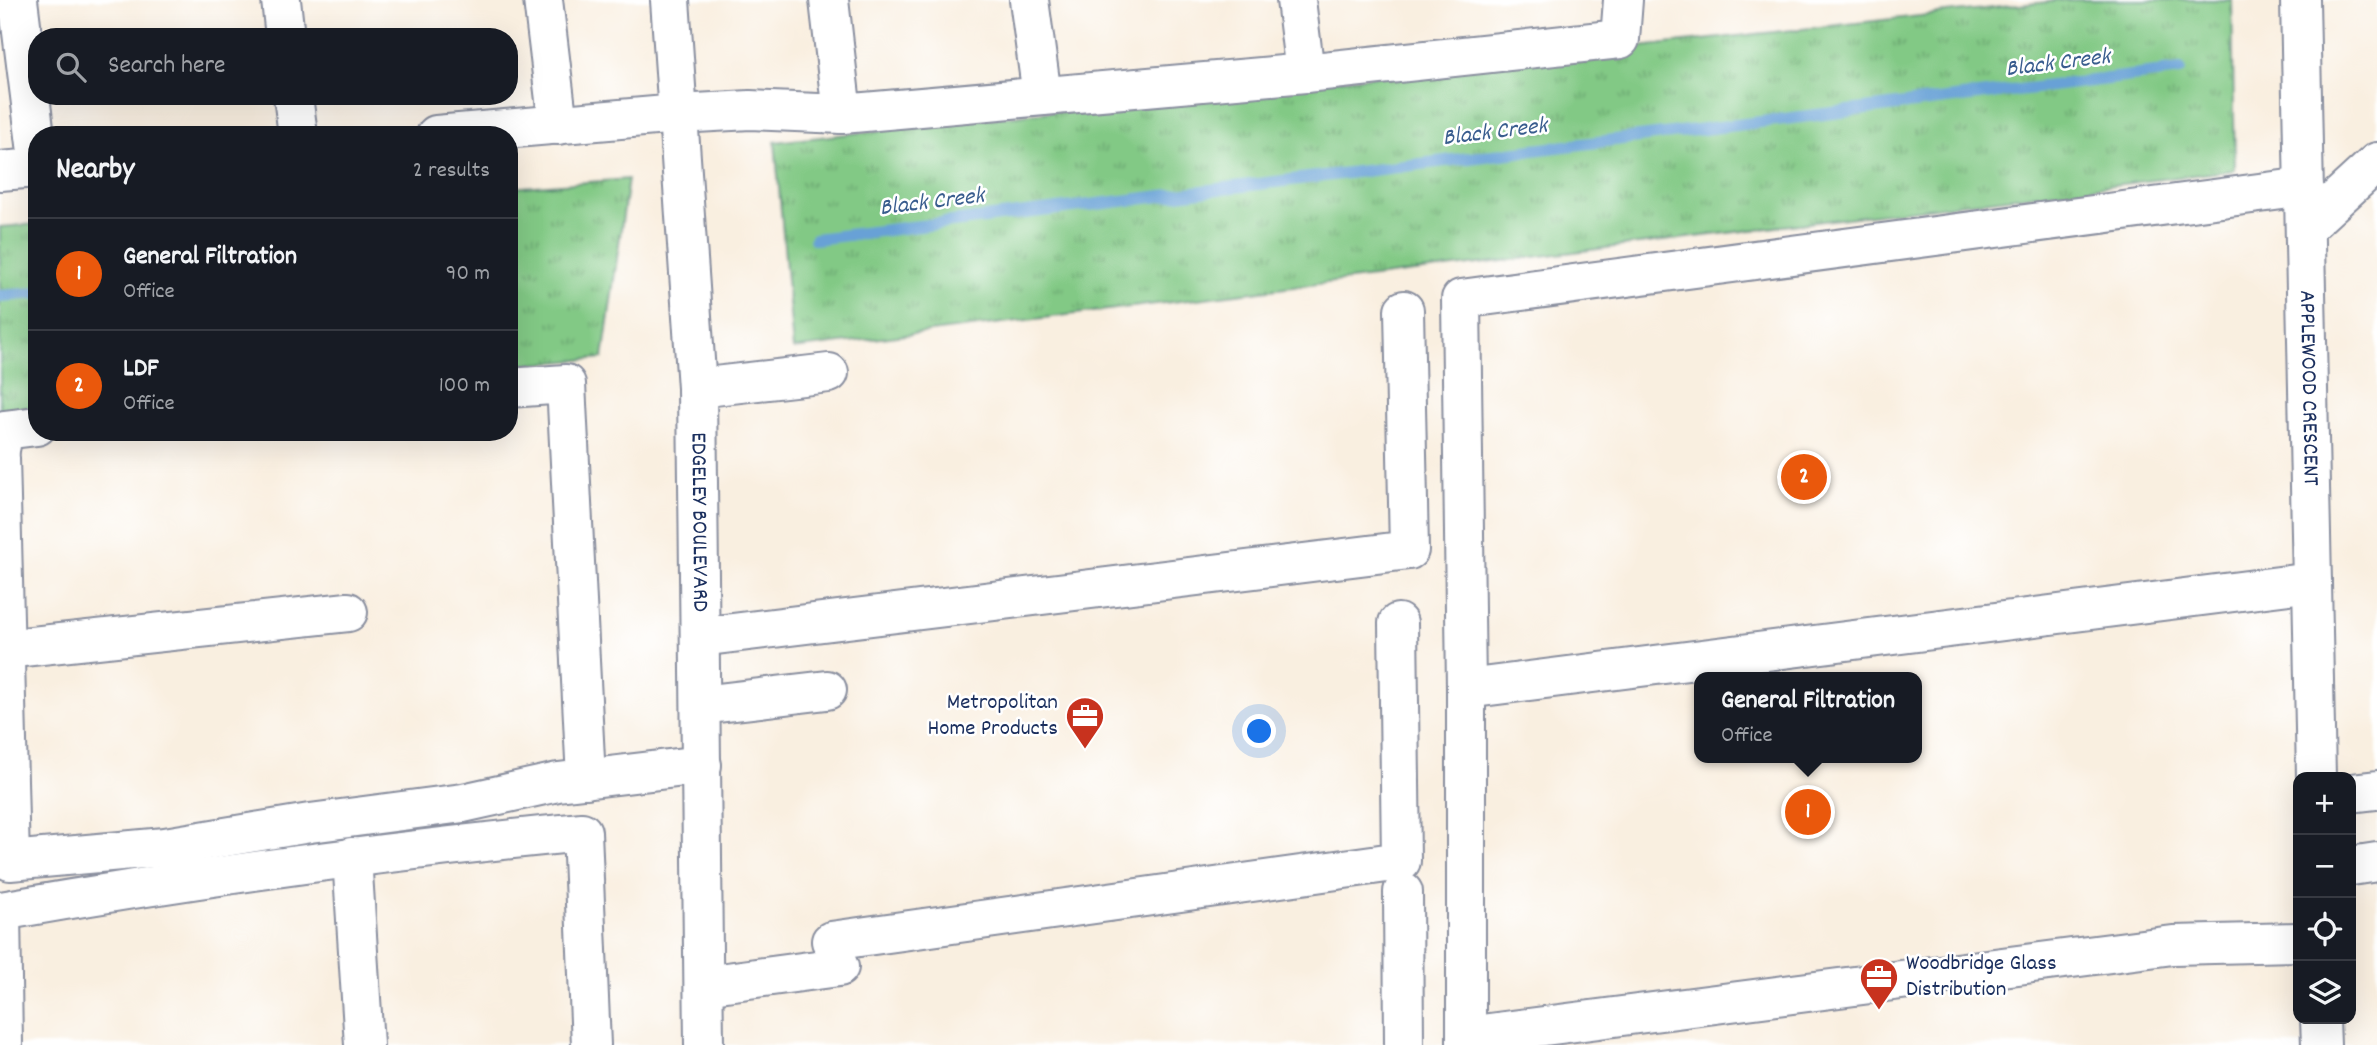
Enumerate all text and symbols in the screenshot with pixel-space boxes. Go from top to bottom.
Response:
search box [28,28,518,105]
water label: Black Creek [2004,40,2114,87]
icon: search [52,48,90,86]
text: Search here [108,48,226,85]
water label: Black Creek [1441,109,1551,156]
text: Nearby [56,150,134,193]
text: 2 results [413,155,490,188]
water label: Black Creek [878,179,988,226]
text: General Filtration [123,239,297,276]
text: 1 [76,258,82,291]
text: 90 m [446,258,490,291]
text: Office [123,276,175,309]
street label: APPLEWOOD CRESCENT [2289,290,2326,486]
text: LDF [123,351,159,388]
text: 2 [74,370,84,403]
text: 100 m [439,370,490,403]
text: Office [123,388,175,421]
street label: EDGELEY BOULEVARD [681,432,716,612]
pin: 2 [1781,451,1827,503]
popup [1694,672,1922,763]
text: General Filtration [1721,683,1895,720]
place label: Metropolitan Home Products [927,687,1058,746]
office icon: Metropolitan Home Products [1064,695,1106,750]
your location [1242,714,1276,748]
text: Office [1721,720,1773,753]
map controls [2293,772,2356,1024]
button: + [2293,772,2356,835]
pin: 1 [1785,786,1831,838]
button: − [2293,835,2356,898]
button: locate [2293,898,2356,961]
place label: Woodbridge Glass Distribution [1906,948,2057,1007]
office icon: Woodbridge Glass Distribution [1858,956,1900,1011]
button: layers [2293,961,2356,1024]

